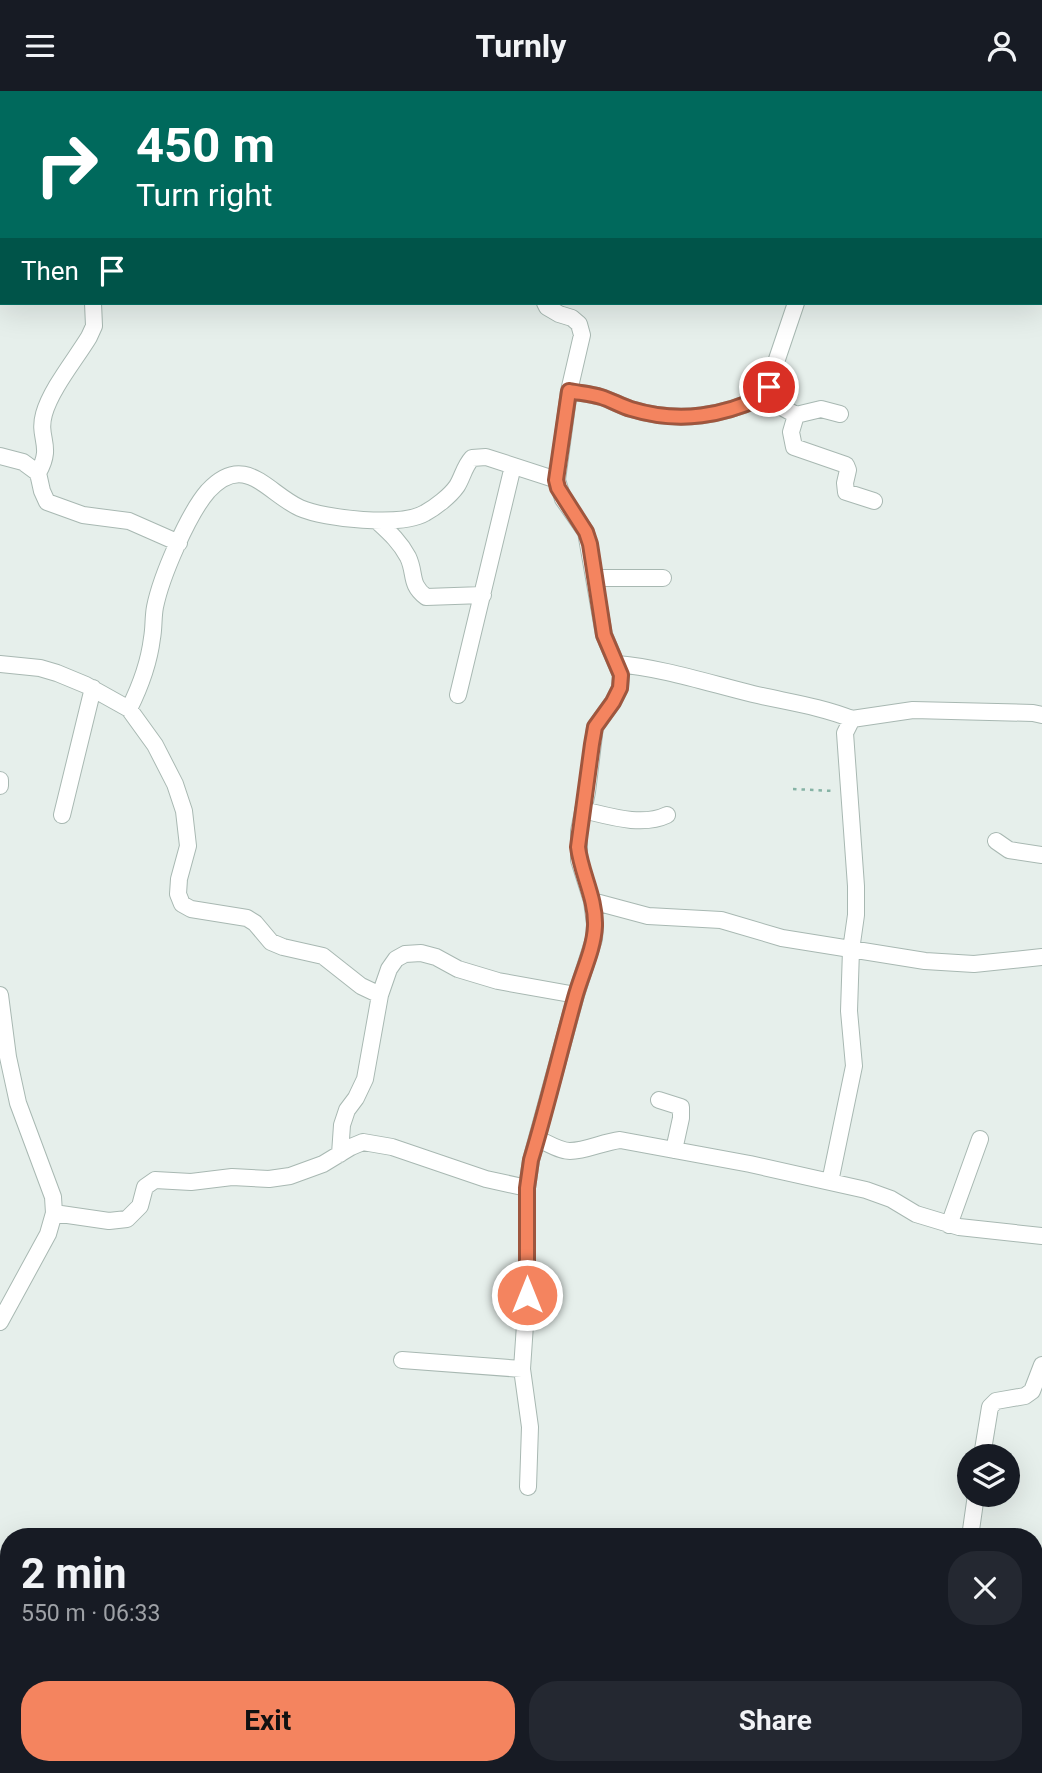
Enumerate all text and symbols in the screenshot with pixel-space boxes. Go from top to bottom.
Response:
icon: menu [21,27,59,65]
text: Turnly [476,27,566,65]
icon: person [983,27,1021,65]
text: 450 m [136,117,275,174]
icon: right [21,119,112,210]
text: Turn right [136,176,272,214]
icon: arrive [93,252,131,290]
text: Then [21,256,79,286]
pin [739,357,799,417]
icon: arrive [750,368,788,406]
position arrow [490,1258,564,1332]
map controls [957,1444,1020,1507]
button: layers [957,1444,1020,1507]
text: 2 min [21,1549,127,1598]
button: close [948,1551,1022,1625]
text: 550 m · 06:33 [21,1600,160,1627]
button: Exit [21,1681,515,1761]
button: Share [529,1681,1022,1761]

